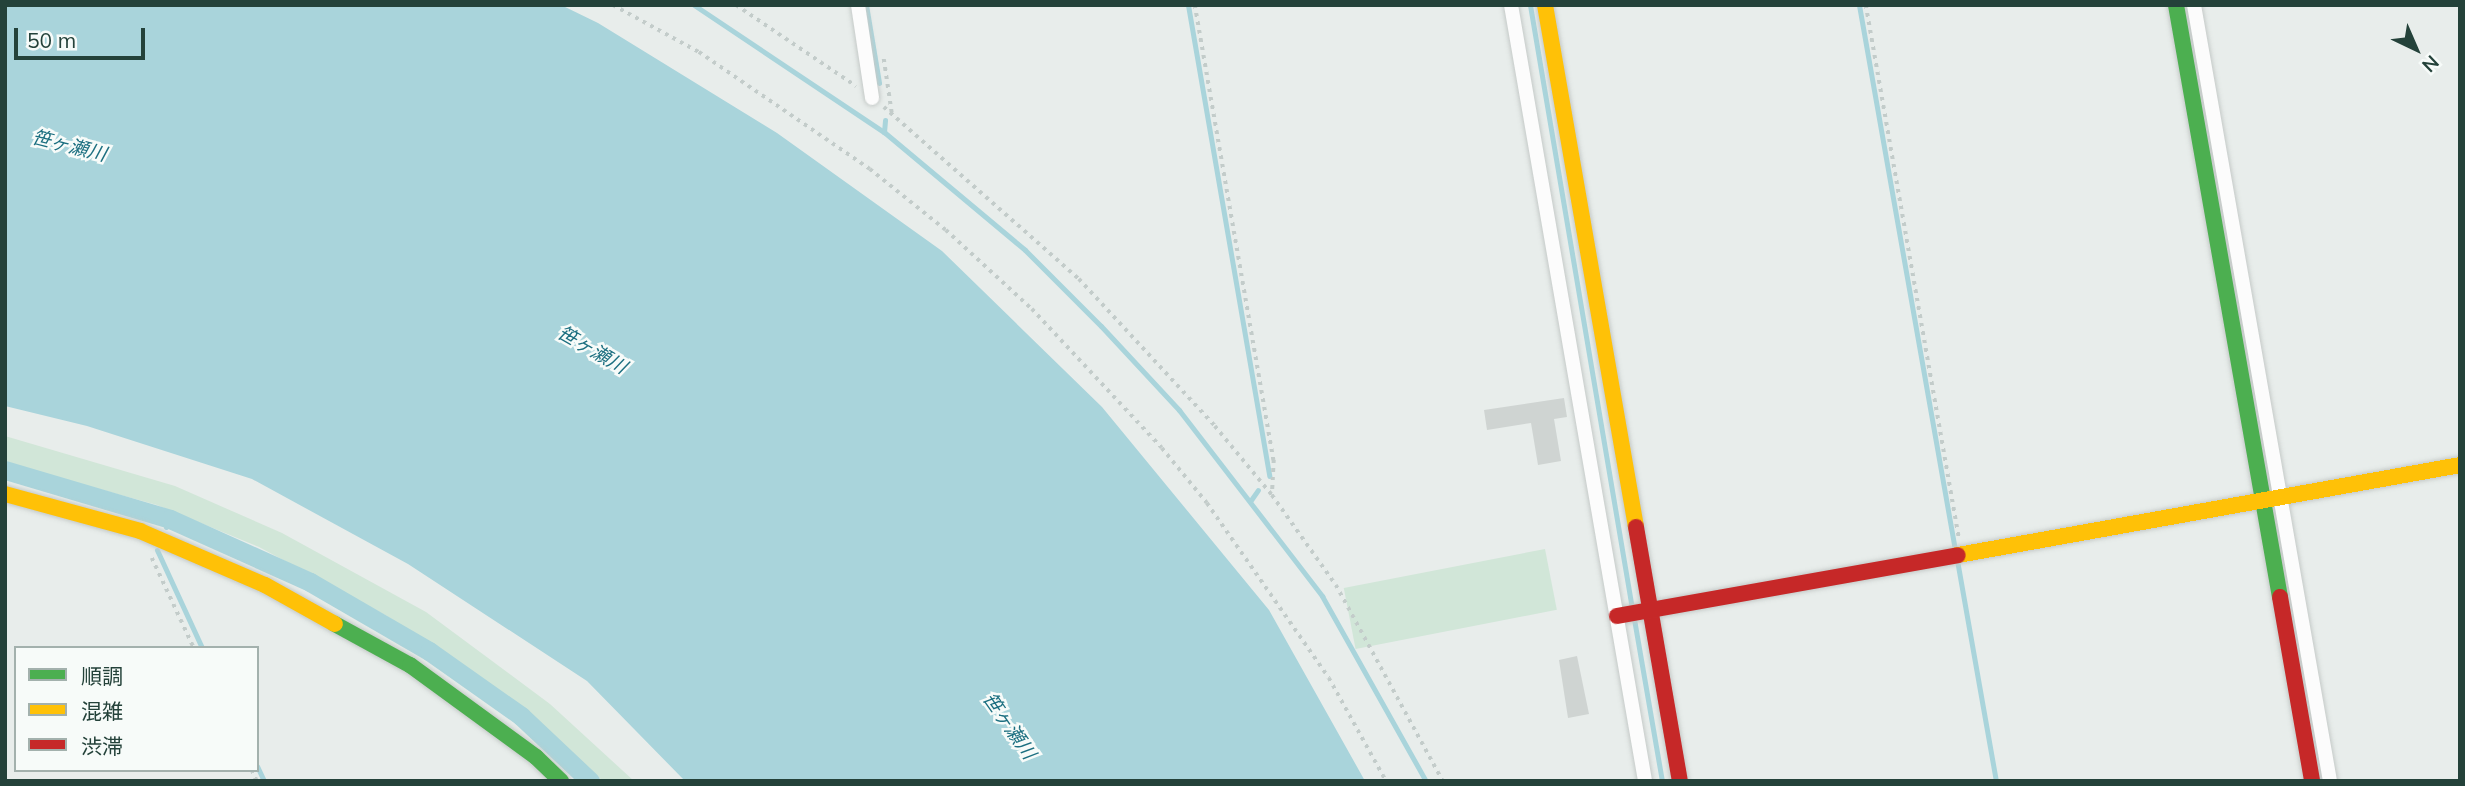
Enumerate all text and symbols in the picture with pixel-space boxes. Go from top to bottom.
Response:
scale bar [18,14,149,58]
north arrow [2381,14,2451,84]
text: 50 m [27,27,76,53]
text: N [2417,50,2444,78]
water label: 笹ヶ瀬川 [29,126,109,166]
water label: 笹ヶ瀬川 [553,321,631,379]
legend [14,646,259,772]
text: 順調 [81,663,123,689]
water label: 笹ヶ瀬川 [978,688,1040,764]
text: 混雑 [81,698,123,724]
text: 渋滞 [81,733,123,759]

